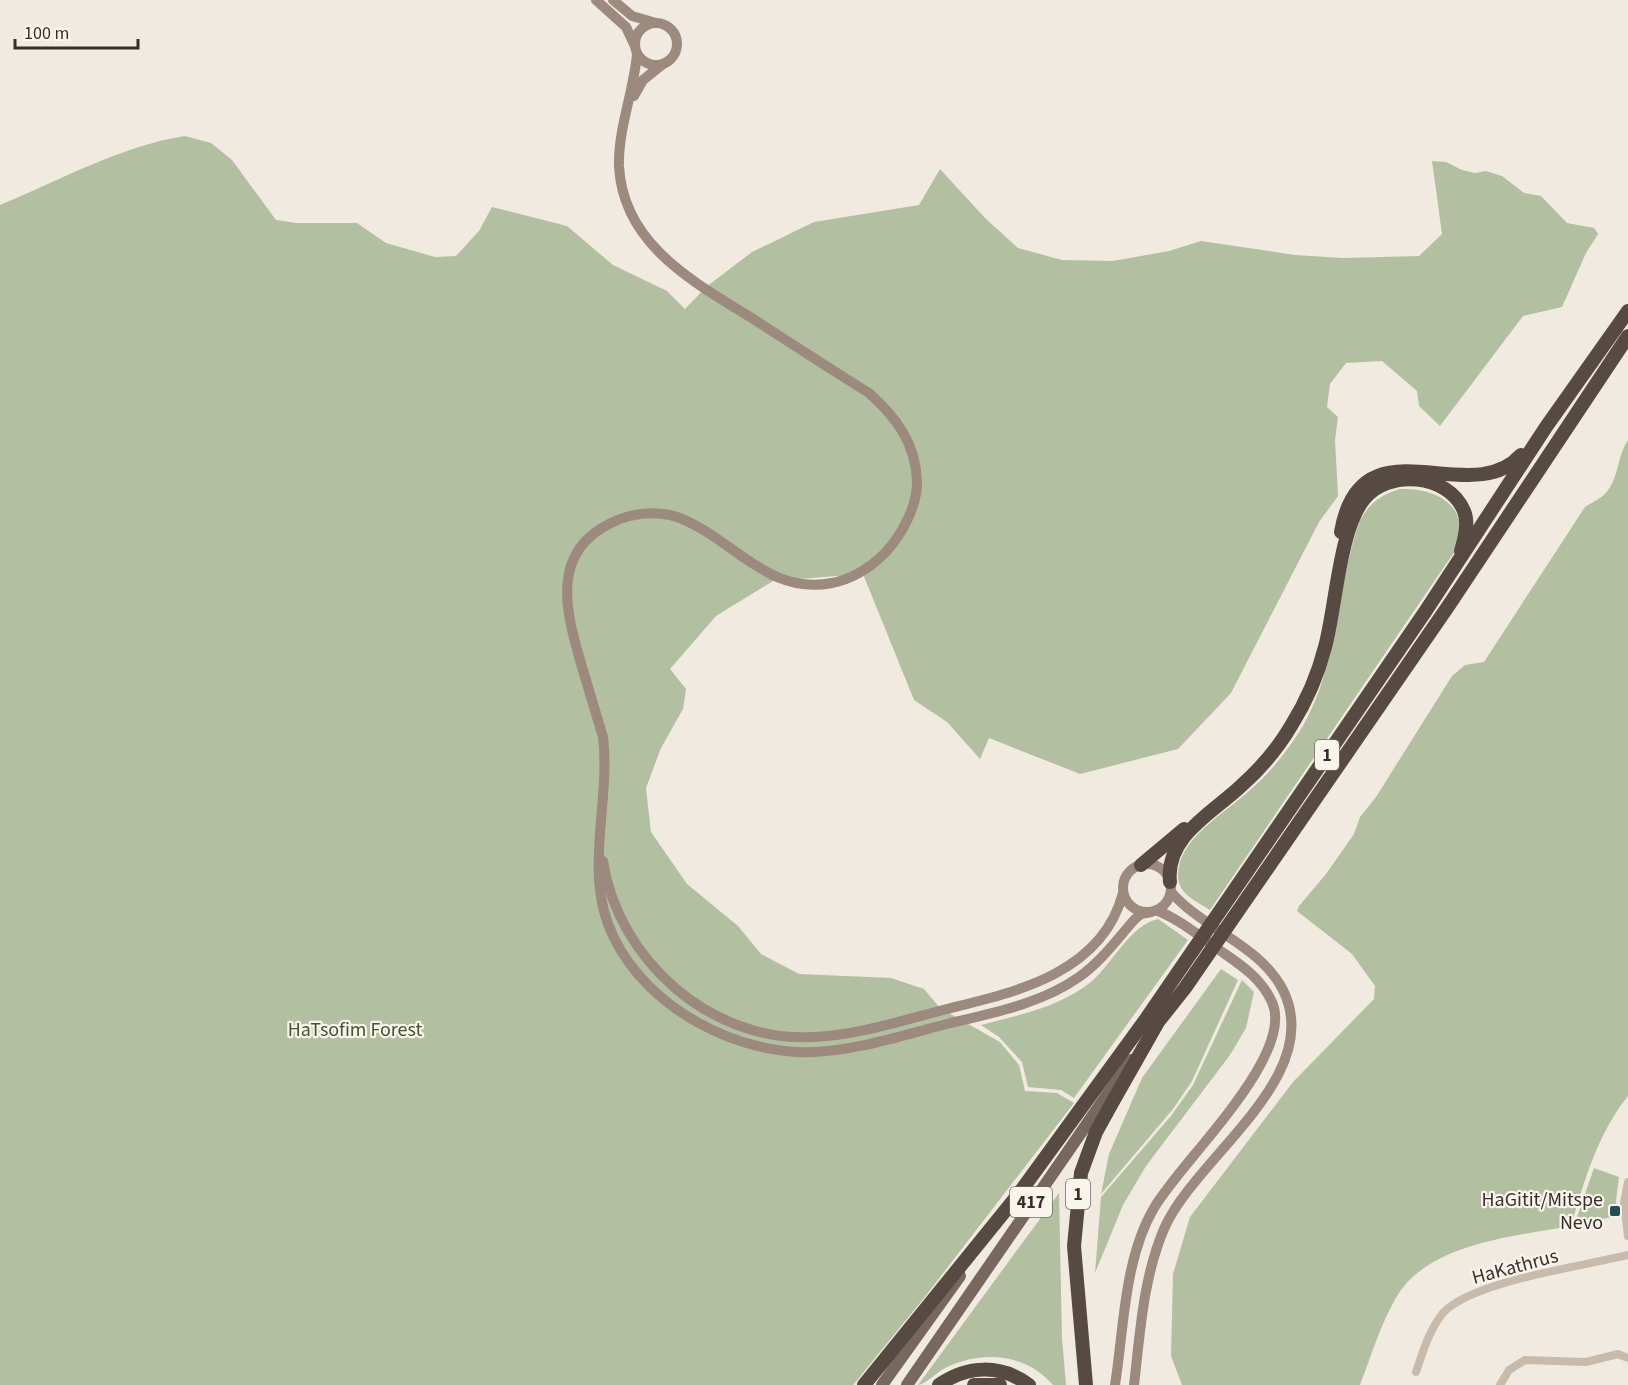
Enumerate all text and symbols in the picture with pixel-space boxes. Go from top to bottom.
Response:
scale bar [15,12,138,50]
text: 100 m [24,21,69,46]
road number: 1 [1315,740,1339,770]
park label: HaTsofim Forest [288,1016,423,1044]
road number: 1 [1066,1179,1090,1209]
place label: HaGitit/Mitspe Nevo [1482,1186,1603,1237]
road number: 417 [1010,1187,1052,1217]
marker: HaGitit/Mitspe Nevo [1608,1204,1622,1218]
street label: HaKathrus [1469,1242,1561,1292]

